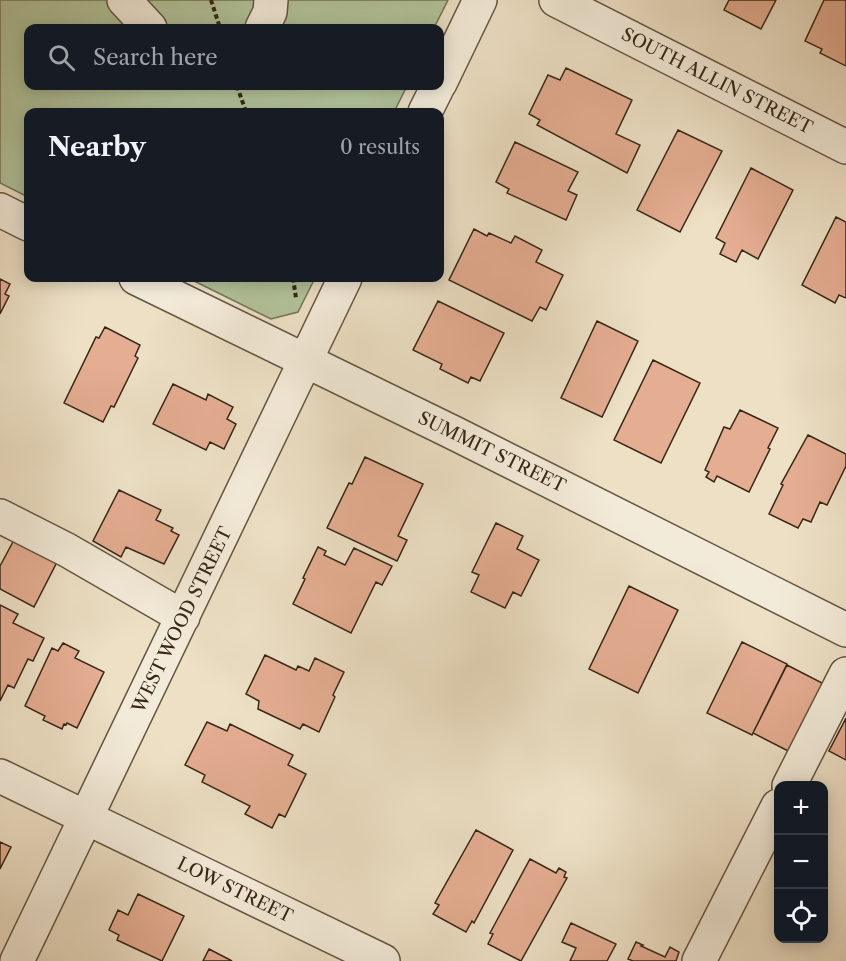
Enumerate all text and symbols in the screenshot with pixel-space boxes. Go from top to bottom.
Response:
street label: SOUTH ALLIN STREET [618,23,817,139]
search box [24,24,444,90]
icon: search [45,41,78,74]
text: Search here [93,44,218,71]
text: Nearby [48,131,146,163]
text: 0 results [340,135,420,159]
street label: SUMMIT STREET [415,407,570,497]
street label: WEST WOOD STREET [127,523,237,717]
map controls [774,781,828,943]
button: + [774,781,828,835]
button: − [774,835,828,889]
street label: LOW STREET [174,853,297,928]
button: locate [774,889,828,943]

